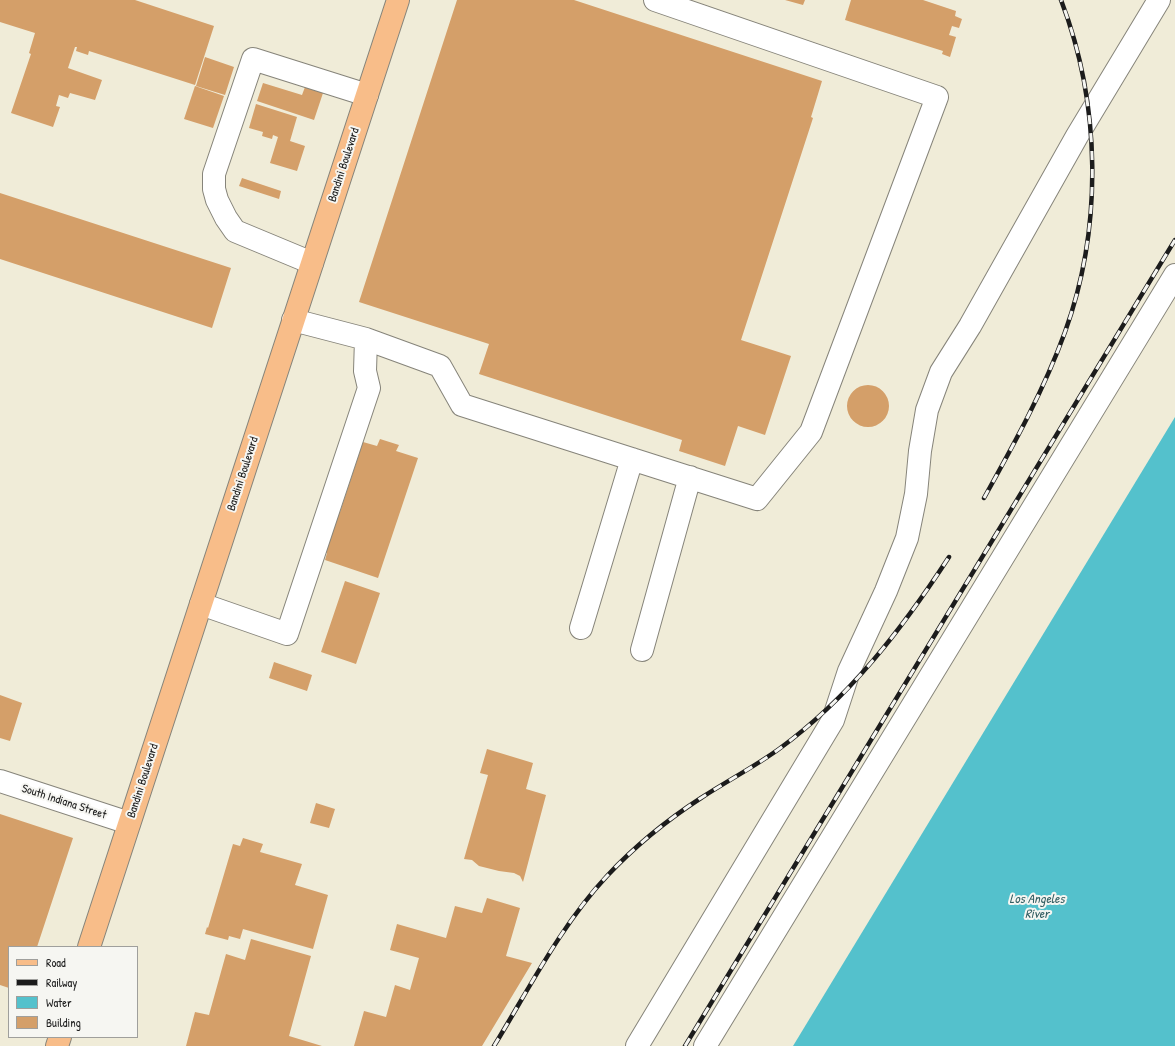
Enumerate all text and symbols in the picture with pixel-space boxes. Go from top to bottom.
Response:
street label: Bandini Boulevard [325,126,363,204]
street label: Bandini Boulevard [224,435,262,513]
street label: Bandini Boulevard [124,742,162,820]
street label: South Indiana Street [20,782,108,822]
water label: Los Angeles River [1010,892,1064,923]
legend [8,946,138,1038]
text: Road [46,954,66,971]
text: Railway [46,974,77,991]
text: Water [46,994,72,1011]
text: Building [46,1014,81,1031]

